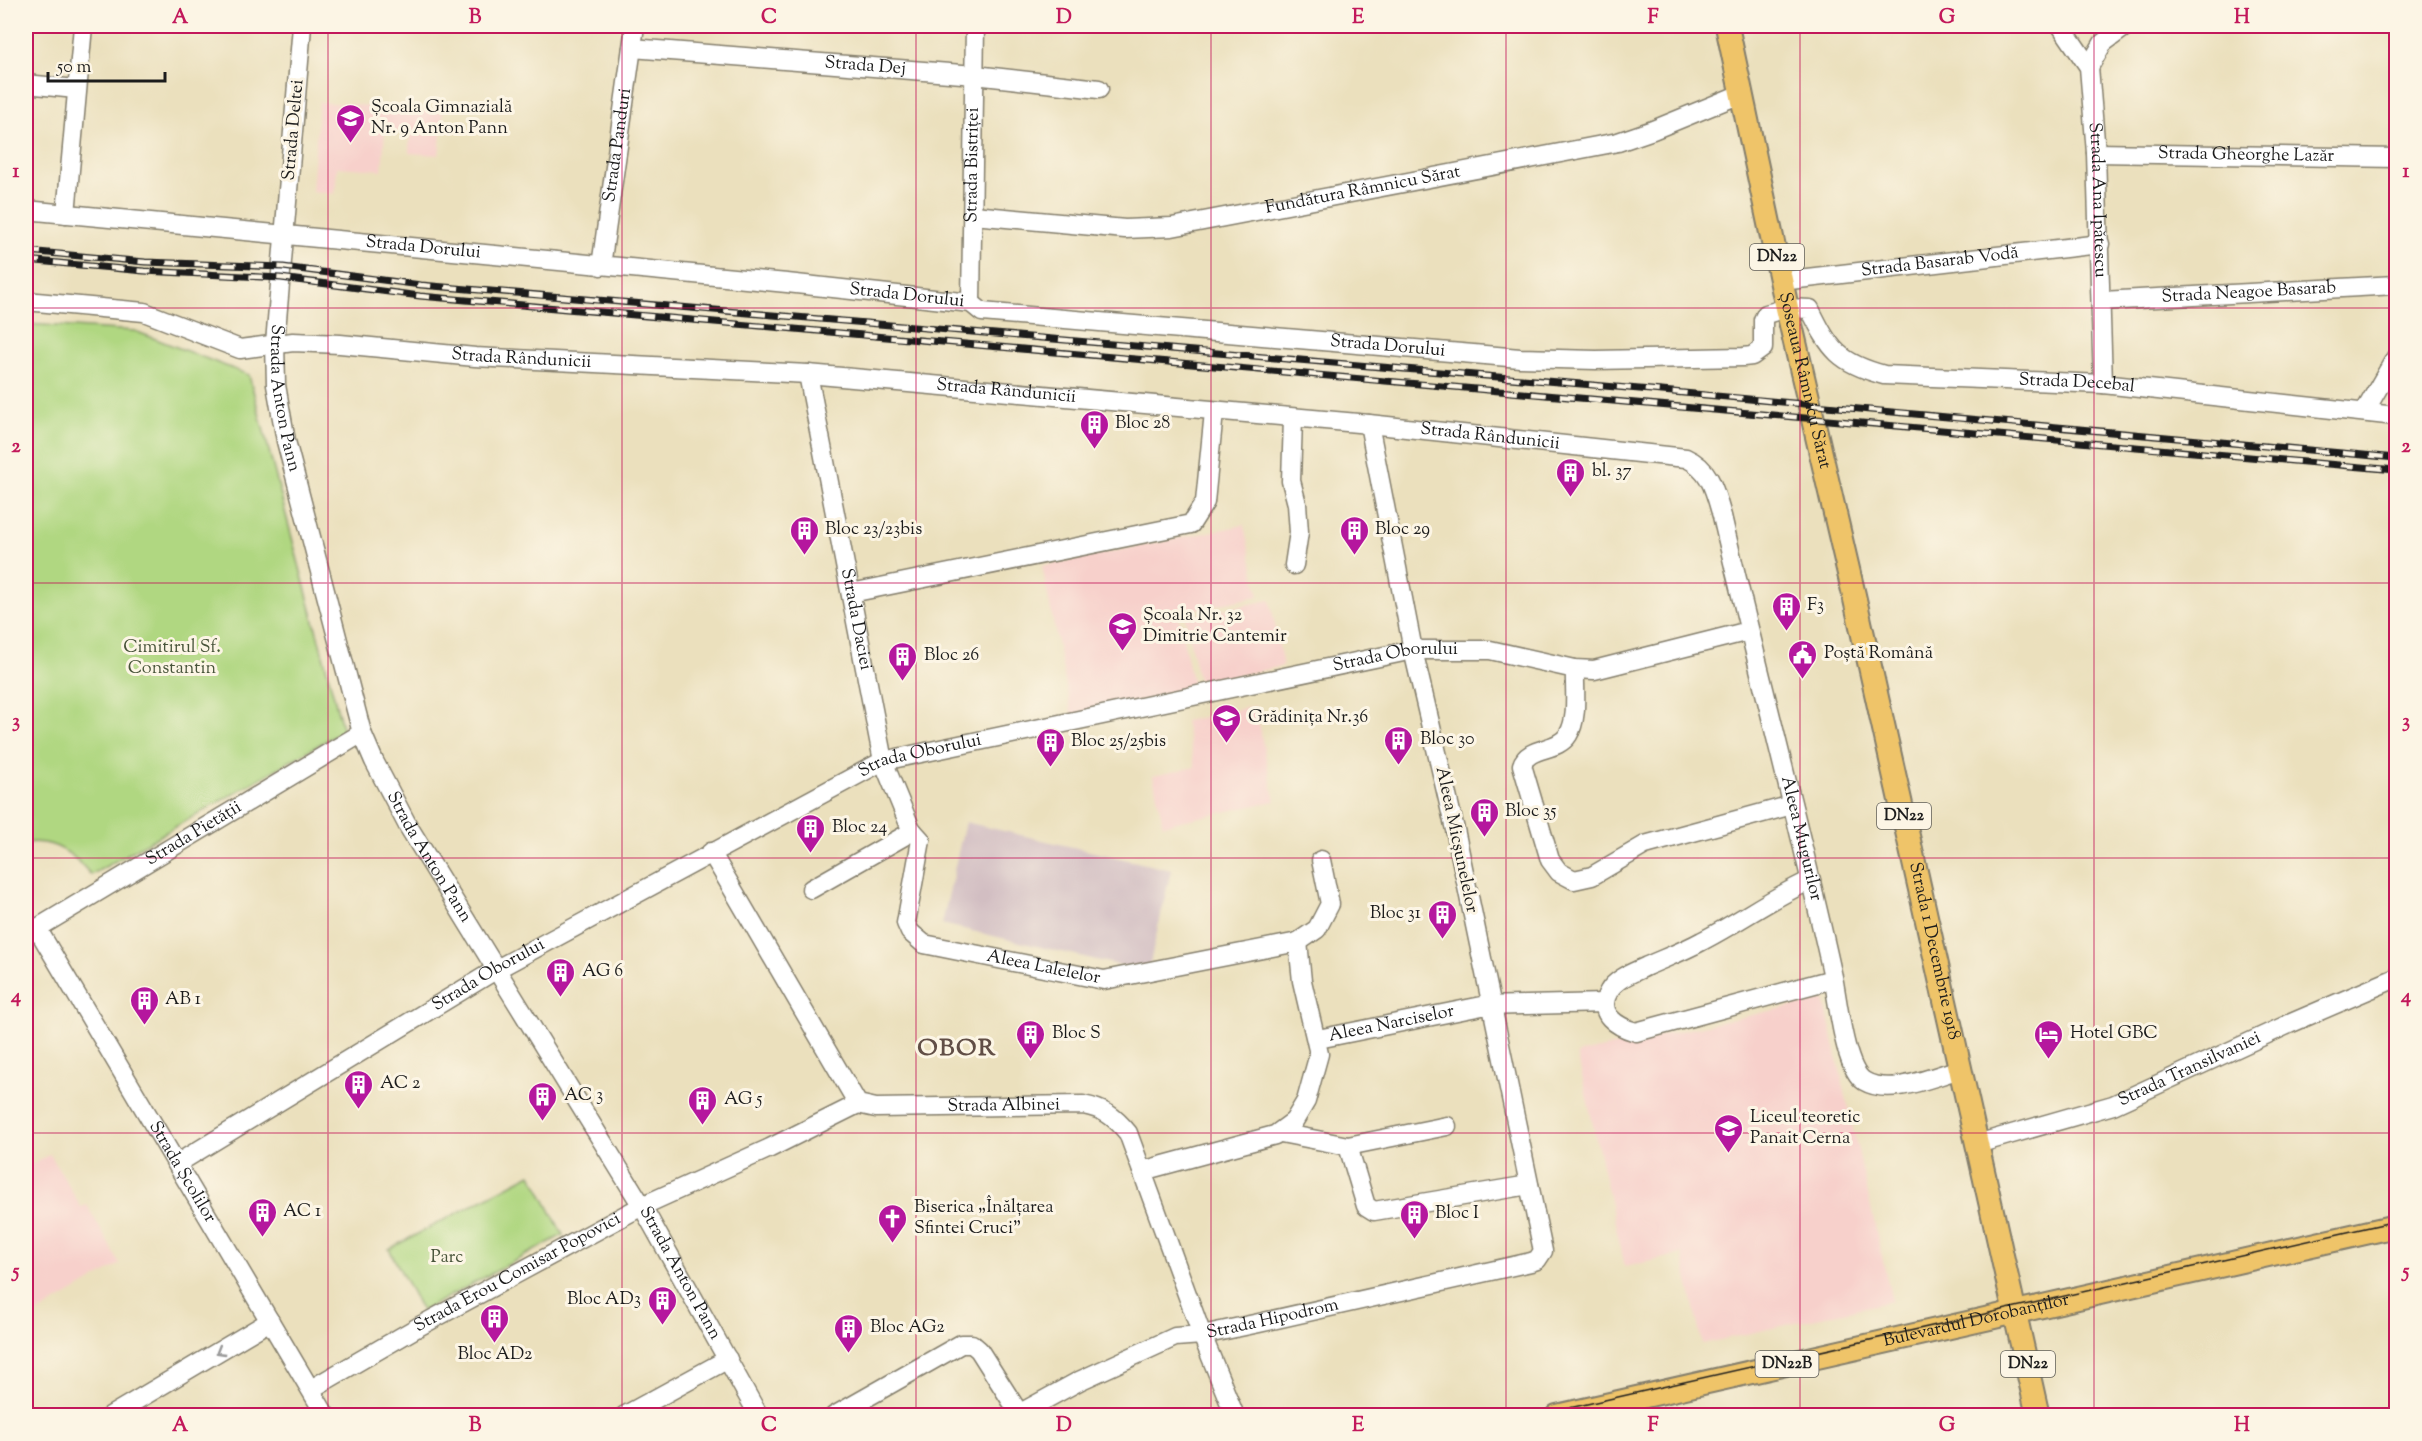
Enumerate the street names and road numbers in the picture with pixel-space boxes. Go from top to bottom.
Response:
street label: Strada Dej [824,50,907,83]
street label: Strada Deltei [277,79,311,181]
street label: Strada Panduri [597,86,639,204]
street label: Strada Bistriței [959,107,987,223]
street label: Strada Ana Ipătescu [2081,121,2113,278]
street label: Strada Gheorghe Lazăr [2158,141,2335,170]
street label: Fundătura Râmnicu Sărat [1263,159,1463,222]
street label: Strada Dorului [364,230,482,267]
street label: Strada Basarab Vodă [1860,241,2020,285]
road number: DN22 [1750,244,1804,270]
street label: Strada Neagoe Basarab [2161,275,2337,311]
street label: Strada Dorului [848,277,966,315]
street label: Șoseaua Râmnicu Sărat [1771,290,1837,472]
street label: Strada Anton Pann [262,323,307,475]
street label: Strada Dorului [1329,329,1446,365]
street label: Strada Rândunicii [450,342,592,376]
street label: Strada Decebal [2018,368,2136,400]
street label: Strada Rândunicii [935,372,1077,411]
street label: Strada Rândunicii [1419,417,1561,457]
street label: Strada Daciei [833,566,878,672]
street label: Strada Oborului [1330,637,1458,679]
street label: Strada Oborului [854,728,984,785]
street label: Aleea Micșunelelor [1428,765,1484,916]
street label: Aleea Mugurilor [1773,773,1828,904]
street label: Strada Anton Pann [379,787,478,928]
street label: Strada Pietății [141,795,247,873]
road number: DN22 [1877,803,1931,829]
street label: Strada 1 Decembrie 1918 [1901,860,1966,1043]
street label: Strada Oborului [427,932,550,1018]
street label: Aleea Lalelelor [984,944,1103,992]
street label: Aleea Narciselor [1326,999,1457,1050]
street label: Strada Transilvaniei [2114,1026,2266,1114]
street label: Strada Albinei [947,1092,1060,1120]
street label: Strada Școlilor [141,1117,222,1228]
street label: Strada Anton Pann [632,1202,727,1345]
street label: Strada Erou Comisar Popovici [410,1207,626,1340]
street label: Bulevardul Dorobanților [1881,1287,2072,1355]
street label: Strada Hipodrom [1204,1292,1341,1347]
road number: DN22B [1756,1351,1818,1377]
road number: DN22 [2001,1351,2055,1377]

